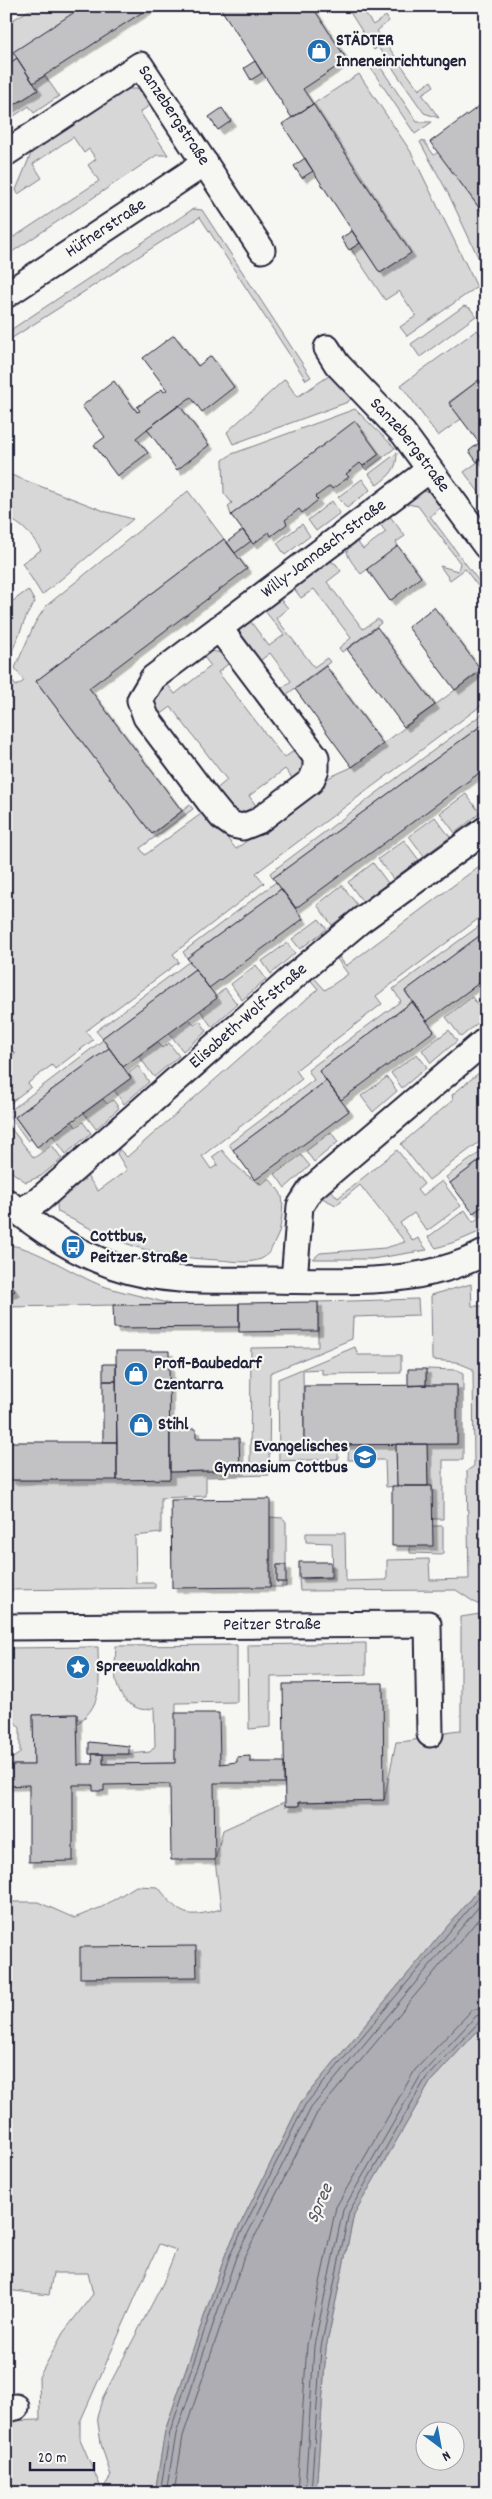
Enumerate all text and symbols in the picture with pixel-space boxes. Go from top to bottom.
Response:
place label: STÄDTER Inneneinrichtungen [336,29,466,75]
shop icon: STÄDTER Inneneinrichtungen [306,38,332,64]
street label: Sanzebergstraße [131,61,216,171]
street label: Hüfnerstraße [61,193,151,265]
street label: Sanzebergstraße [363,392,455,498]
street label: Willy-Jannasch-Straße [256,494,392,605]
street label: Elisabeth-Wolf-Straße [184,957,313,1075]
place label: Cottbus, Peitzer Straße [90,1225,188,1271]
bus stop icon: Cottbus, Peitzer Straße [60,1234,86,1260]
place label: Profi-Baubedarf Czentarra [154,1352,263,1398]
shop icon: Profi-Baubedarf Czentarra [123,1361,149,1387]
shop icon: Stihl [128,1412,154,1438]
place label: Stihl [158,1413,189,1438]
place label: Evangelisches Gymnasium Cottbus [214,1435,348,1481]
school or university icon: Evangelisches Gymnasium Cottbus [352,1444,378,1470]
street label: Peitzer Straße [223,1612,321,1638]
place icon: Spreewaldkahn [65,1654,91,1680]
place label: Spreewaldkahn [96,1655,200,1680]
water label: Spree [300,2178,342,2228]
north arrow [414,2422,464,2472]
scale bar [30,2439,94,2471]
text: N [438,2445,454,2466]
text: 20 m [38,2448,66,2470]

